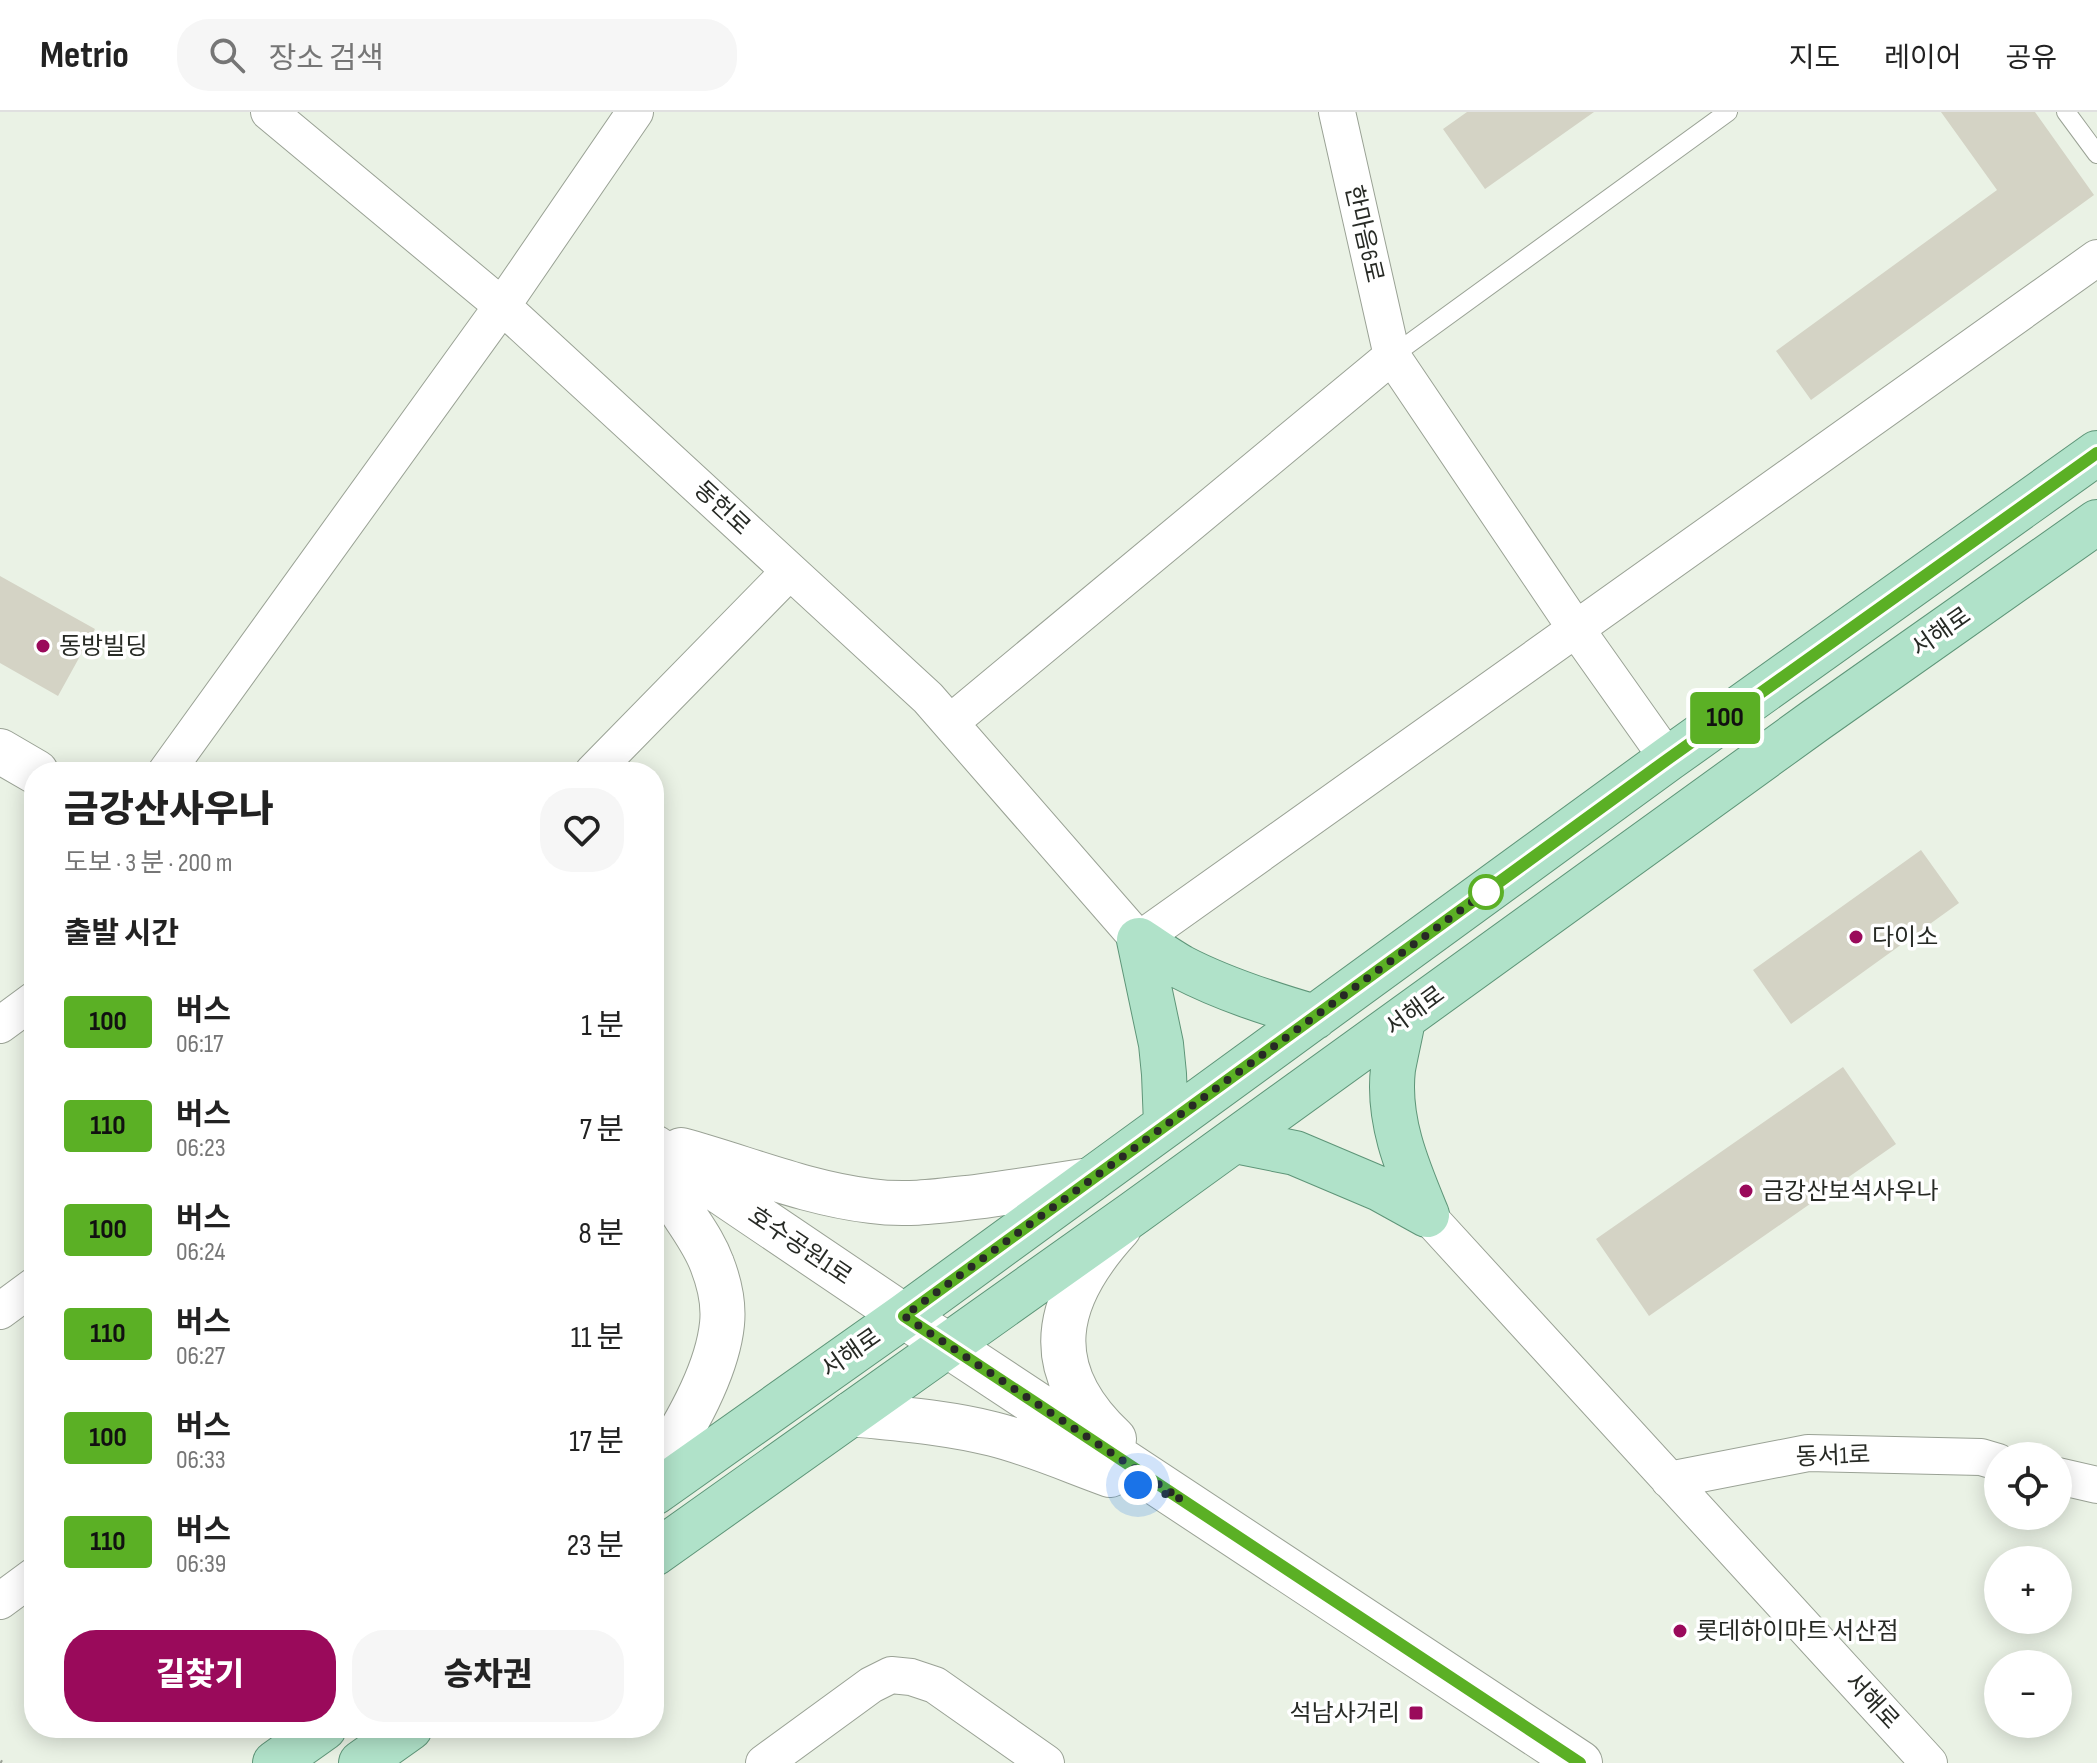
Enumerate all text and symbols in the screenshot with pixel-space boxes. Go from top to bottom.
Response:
search box [177,19,737,91]
text: Metrio [40,33,129,78]
icon: search [205,33,249,77]
text: 장소 검색 [269,41,384,77]
text: 지도 [1789,42,1840,75]
text: 레이어 [1884,42,1961,75]
text: 공유 [2005,42,2057,75]
street label: 한마음6로 [1339,183,1389,285]
street label: 동헌로 [688,475,756,541]
street label: 서해로 [1906,601,1976,663]
place label: 동방빌딩 [59,632,147,661]
marker: 동방빌딩 [34,637,52,655]
line badge: 100 [1679,692,1771,744]
text: 100 [1706,701,1744,734]
text: 금강산사우나 [64,788,274,833]
button: heart [540,788,624,872]
text: 도보 · 3 분 · 200 m [64,848,232,879]
unlabelled marker [1469,875,1503,909]
text: 출발 시간 [64,916,179,952]
place label: 다이소 [1872,923,1938,952]
marker: 다이소 [1847,928,1865,946]
street label: 서해로 [1380,980,1450,1042]
text: 버스 [176,993,231,1029]
text: 100 [89,1005,127,1038]
text: 1 분 [581,1008,624,1044]
text: 06:17 [176,1029,223,1060]
text: 버스 [176,1097,231,1133]
text: 110 [90,1109,126,1142]
text: 7 분 [580,1112,624,1148]
text: 06:23 [176,1133,226,1164]
place label: 금강산보석사우나 [1762,1177,1939,1206]
marker: 금강산보석사우나 [1737,1182,1755,1200]
text: 버스 [176,1201,231,1237]
street label: 호수공원1로 [743,1201,857,1291]
text: 100 [89,1213,127,1246]
text: 8 분 [578,1216,624,1252]
text: 06:24 [176,1237,225,1268]
text: 버스 [176,1305,231,1341]
text: 110 [90,1317,126,1350]
text: 11 분 [571,1320,624,1356]
street label: 서해로 [816,1322,886,1384]
text: 06:27 [176,1341,225,1372]
text: 버스 [176,1409,231,1445]
text: 100 [89,1421,127,1454]
text: 17 분 [569,1424,624,1460]
street label: 동서1로 [1795,1440,1871,1472]
map controls [1984,1442,2072,1738]
button: locate [1984,1442,2072,1530]
text: 06:33 [176,1445,226,1476]
your location [1118,1465,1158,1505]
text: 버스 [176,1513,231,1549]
text: 110 [90,1525,126,1558]
text: 23 분 [567,1528,624,1564]
button: + [1984,1546,2072,1634]
text: 06:39 [176,1549,226,1580]
place label: 롯데하이마트 서산점 [1696,1617,1899,1646]
marker: 롯데하이마트 서산점 [1671,1622,1689,1640]
button: 길찾기 [64,1630,336,1722]
button: 승차권 [352,1630,624,1722]
button: − [1984,1650,2072,1738]
street label: 서해로 [1839,1667,1905,1735]
place label: 석남사거리 [1290,1699,1400,1728]
marker: 석남사거리 [1407,1704,1425,1722]

